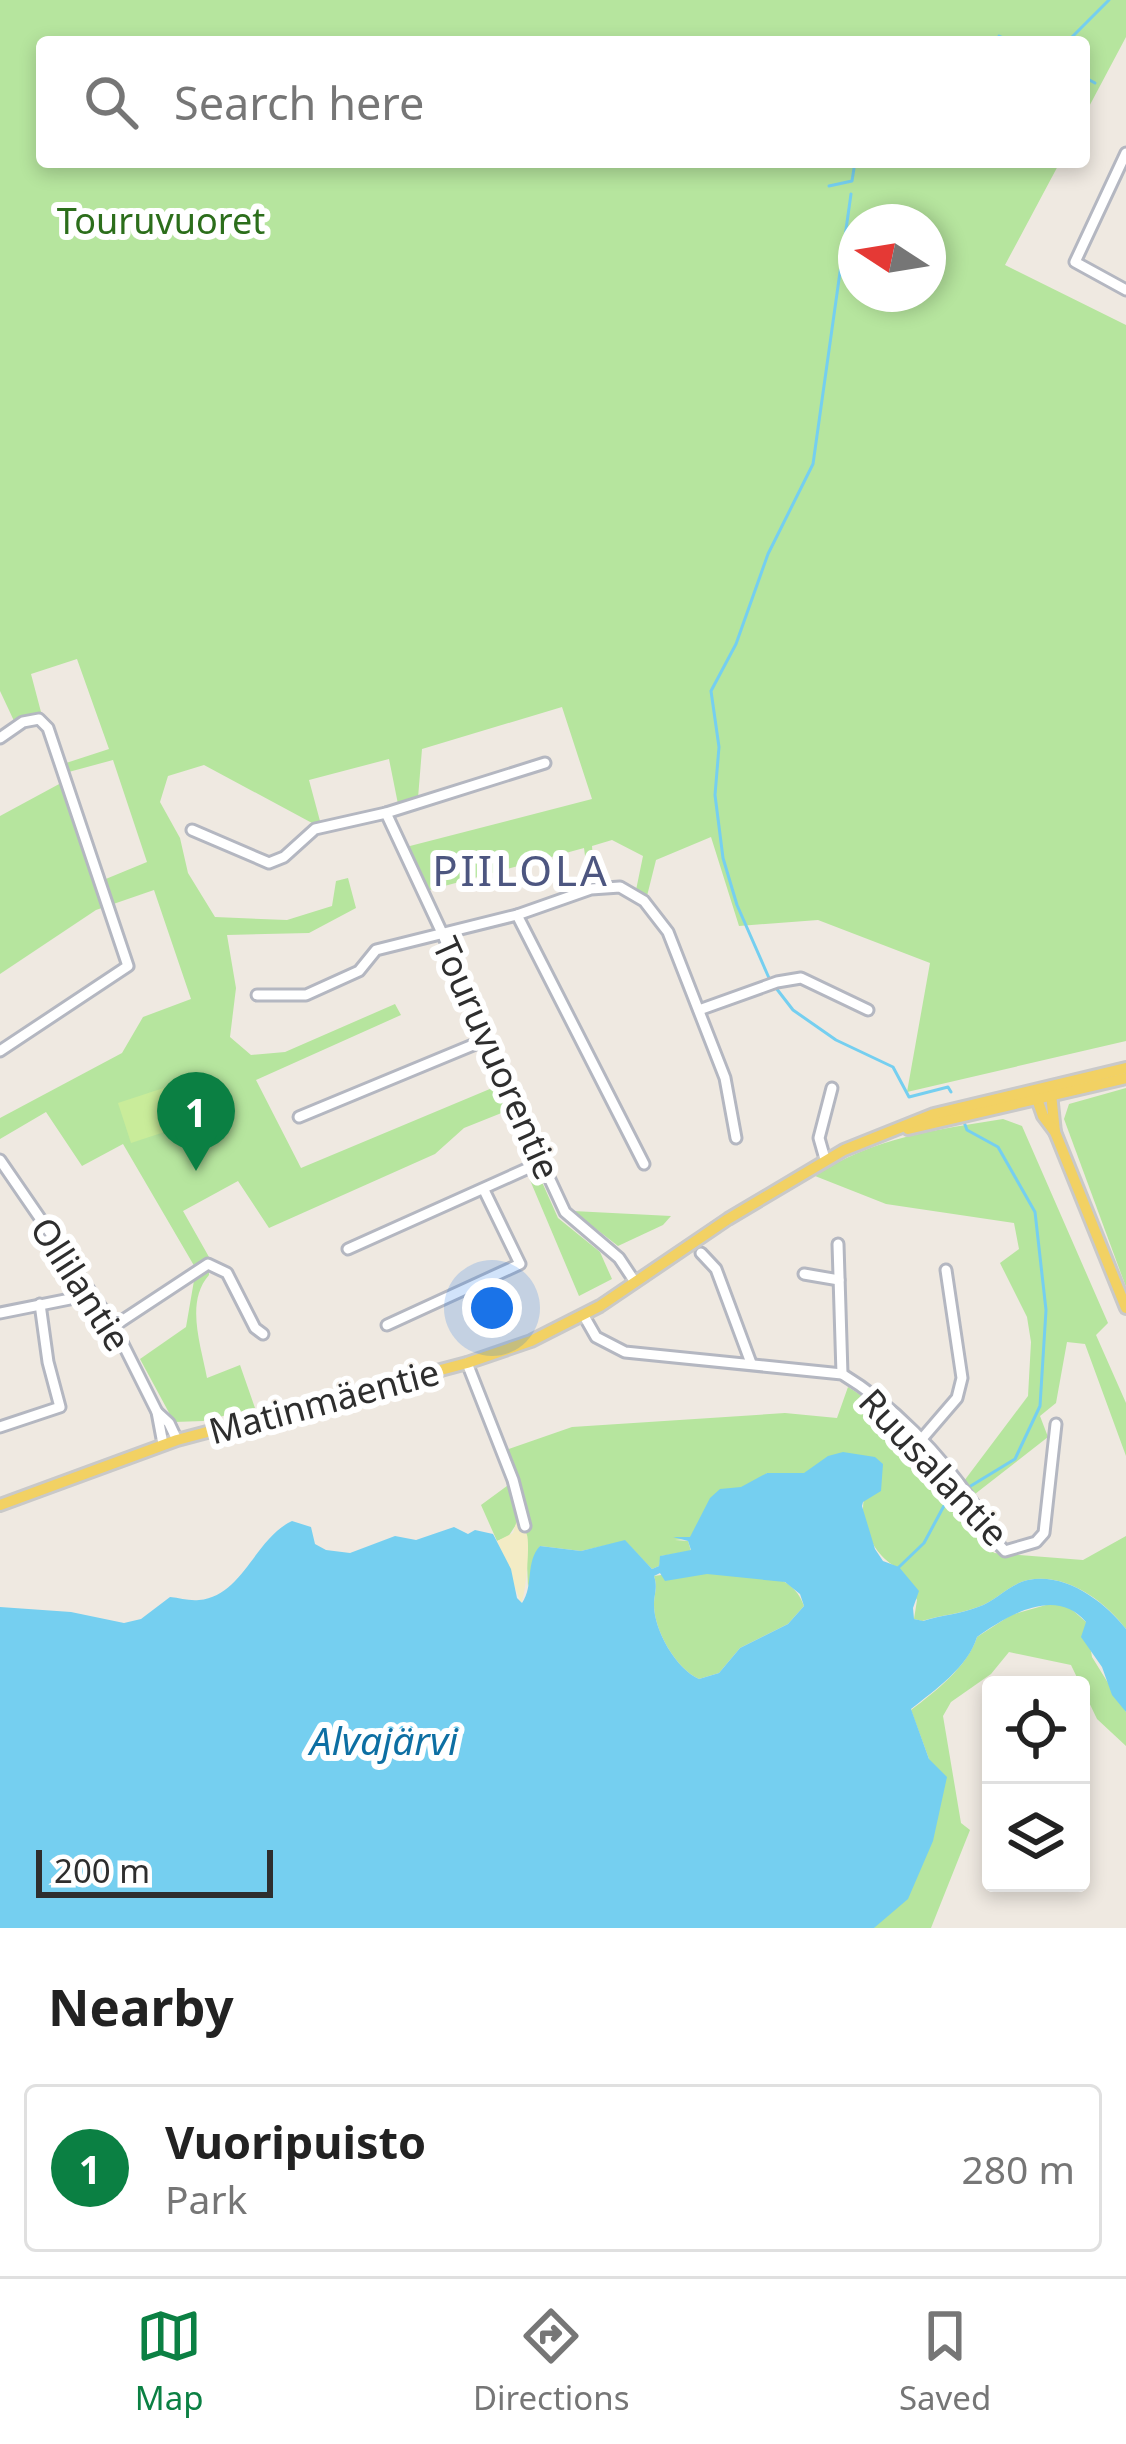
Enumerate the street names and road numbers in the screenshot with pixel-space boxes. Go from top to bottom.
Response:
street label: Touruvuorentie [422,929,572,1187]
street label: Ollilantie [20,1208,142,1360]
street label: Matinmäentie [203,1347,445,1455]
street label: Ruusalantie [848,1378,1020,1556]

